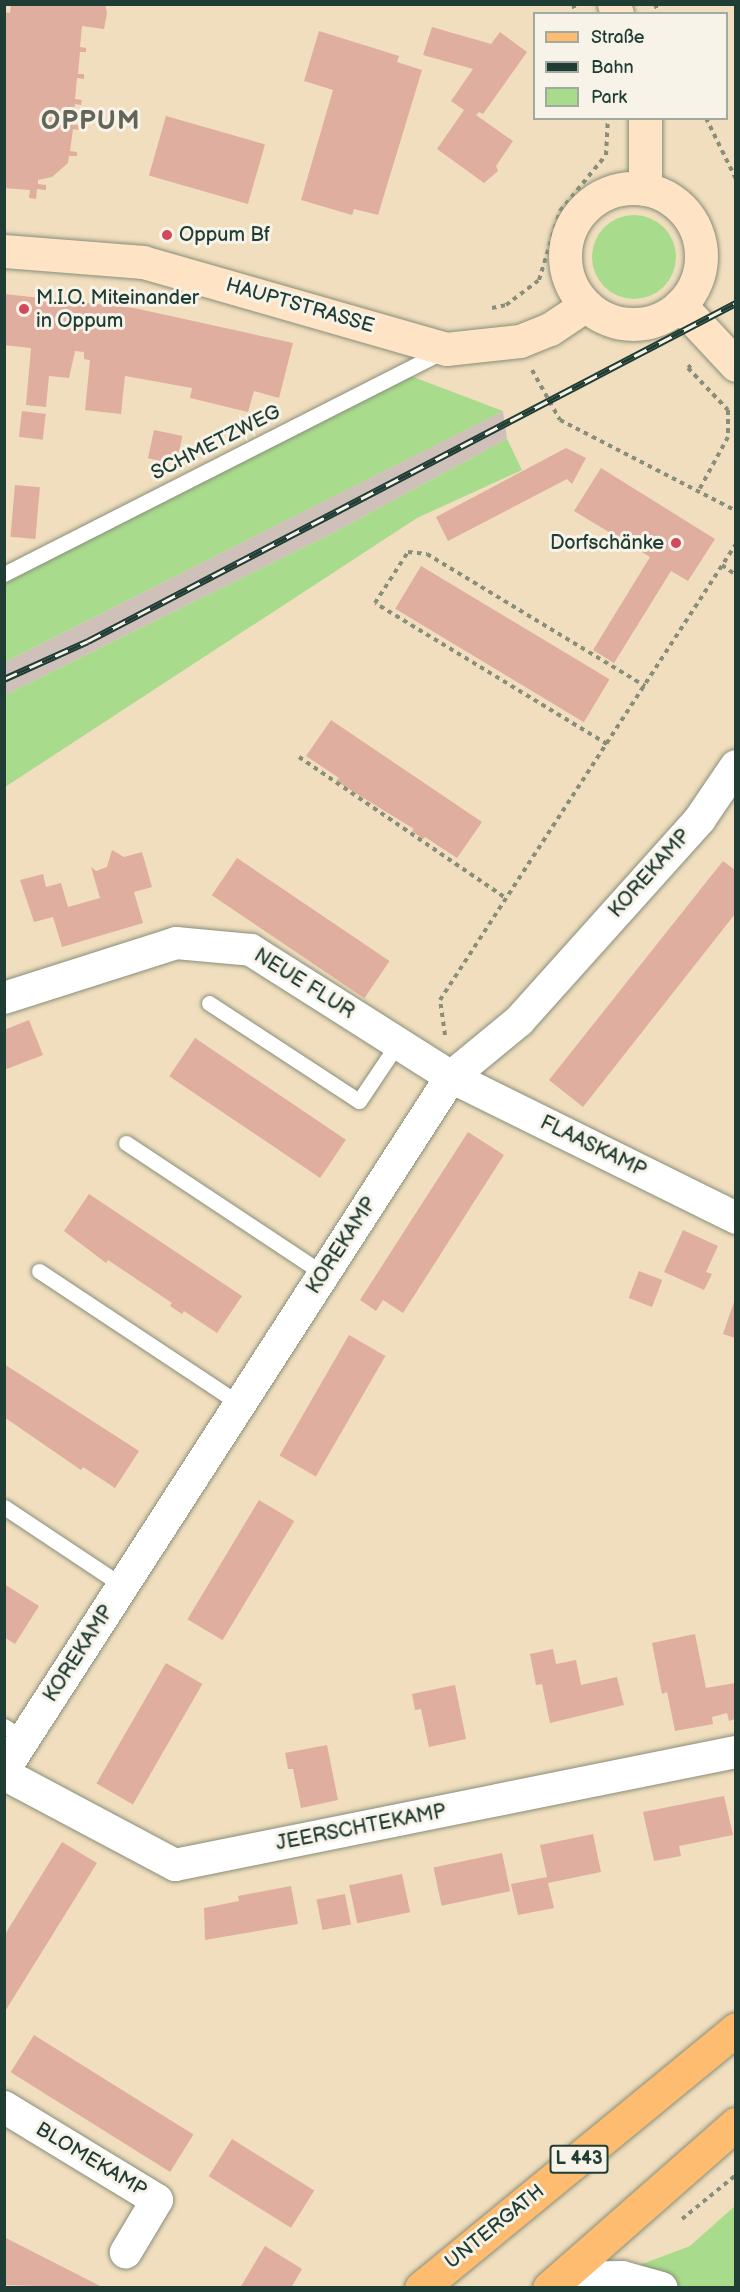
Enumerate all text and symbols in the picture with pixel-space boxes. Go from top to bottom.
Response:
legend [533,12,728,120]
text: Straße [591,27,644,48]
text: Bahn [591,57,634,78]
text: Park [591,87,627,108]
district label: OPPUM [41,106,141,138]
place label: Oppum Bf [179,223,270,247]
marker: Oppum Bf [160,228,174,242]
street label: HAUPTSTRASSE [223,273,377,339]
place label: M.I.O. Miteinander in Oppum [36,286,199,333]
marker: M.I.O. Miteinander in Oppum [17,302,31,316]
street label: SCHMETZWEG [147,400,285,486]
place label: Dorfschänke [550,531,664,555]
marker: Dorfschänke [669,536,683,550]
street label: KOREKAMP [604,825,696,923]
street label: NEUE FLUR [249,944,359,1024]
street label: FLAASKAMP [536,1111,650,1183]
street label: KOREKAMP [302,1193,382,1299]
street label: KOREKAMP [39,1601,119,1707]
street label: JEERSCHTEKAMP [274,1800,448,1856]
street label: BLOMEKAMP [31,2117,151,2203]
road number: L 443 [549,2144,609,2174]
street label: UNTERGATH [441,2180,549,2274]

